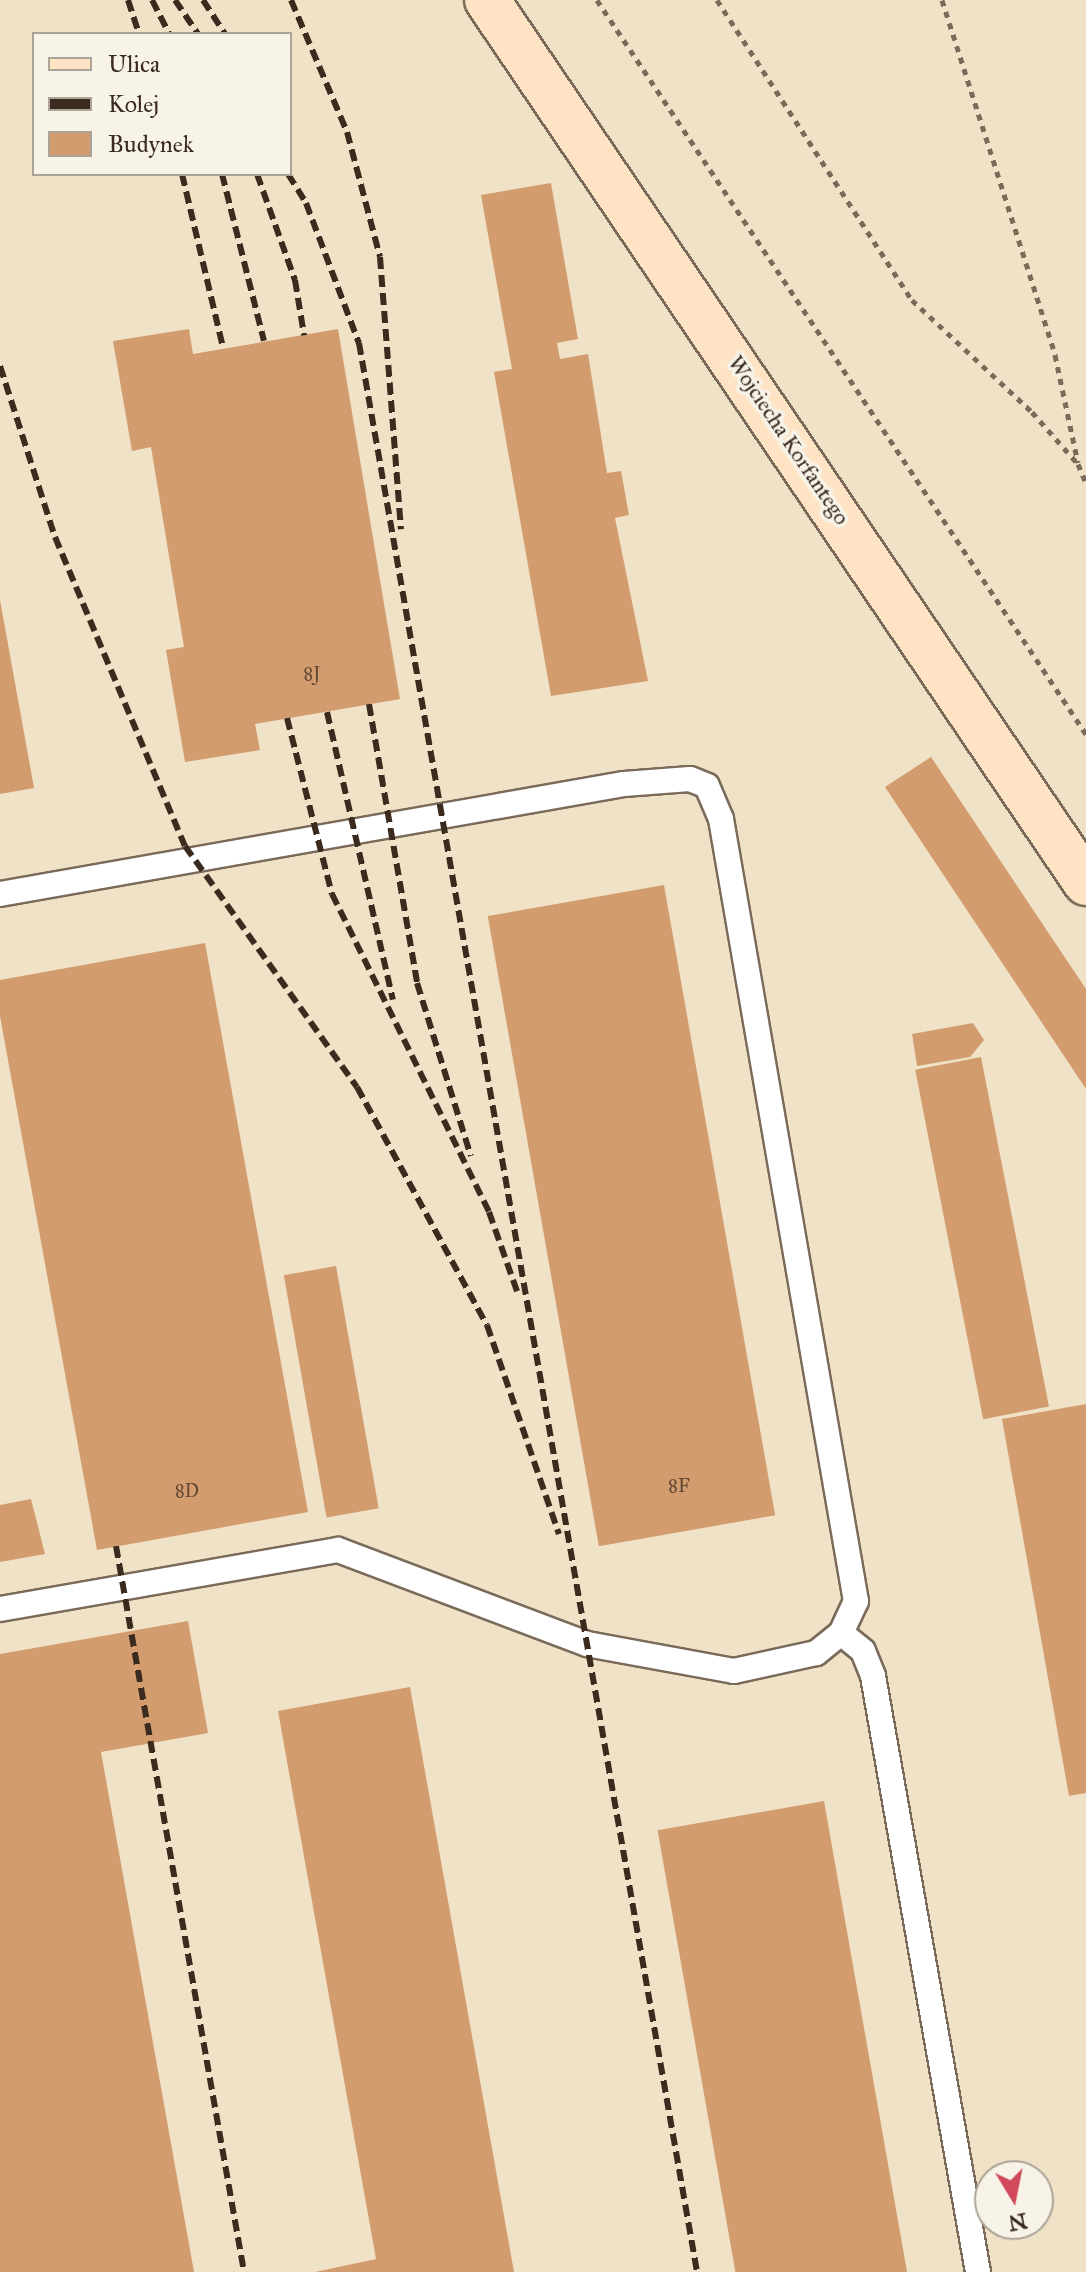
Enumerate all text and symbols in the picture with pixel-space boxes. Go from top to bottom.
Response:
legend [32,32,292,176]
text: Ulica [108,49,160,79]
text: Kolej [108,89,159,119]
text: Budynek [108,129,194,159]
street label: Wojciecha Korfantego [723,350,855,530]
house number: 8J [304,663,320,685]
house number: 8F [668,1475,690,1497]
house number: 8D [175,1480,199,1502]
north arrow [974,2160,1054,2240]
text: N [1006,2207,1029,2237]

